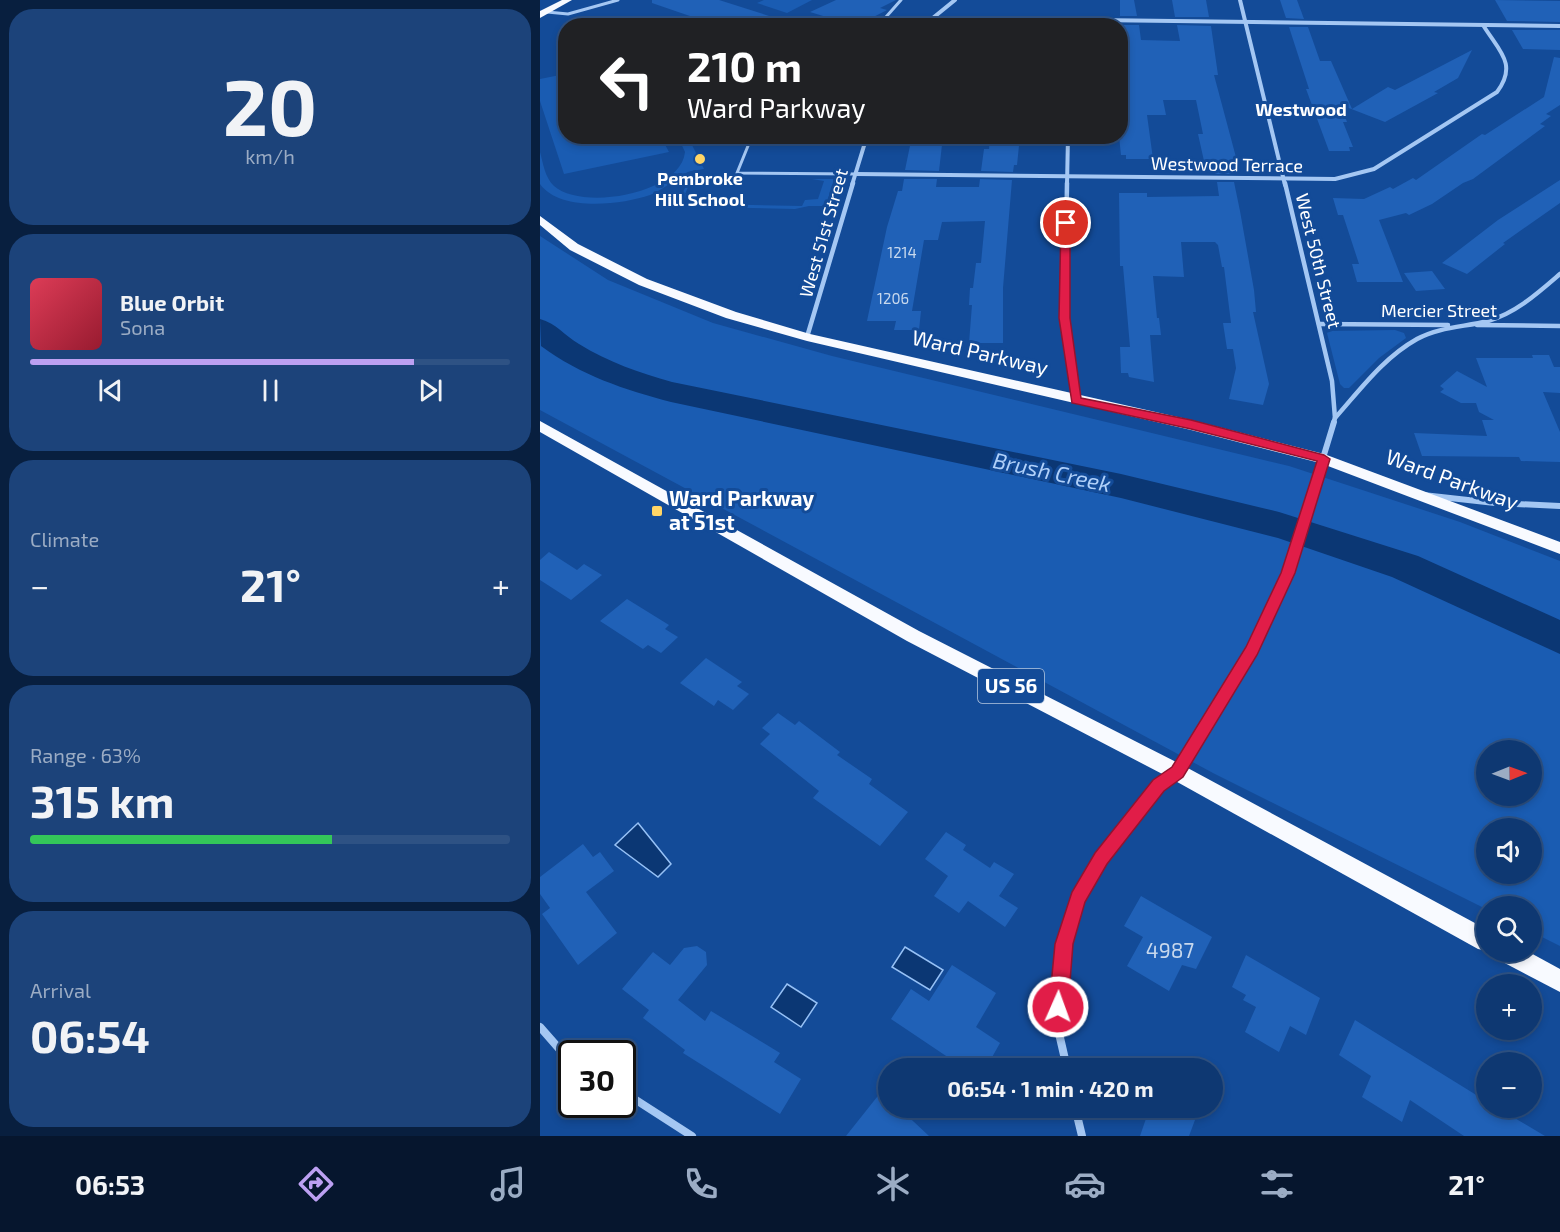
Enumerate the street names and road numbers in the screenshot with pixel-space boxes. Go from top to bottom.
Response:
street label: Westwood Terrace [1151,152,1303,176]
street label: West 51st Street [794,166,852,300]
street label: West 50th Street [1292,191,1346,331]
street label: Mercier Street [1381,299,1497,321]
street label: Ward Parkway [910,324,1051,379]
street label: Ward Parkway [1383,443,1522,514]
road number: US 56 [978,669,1044,703]

